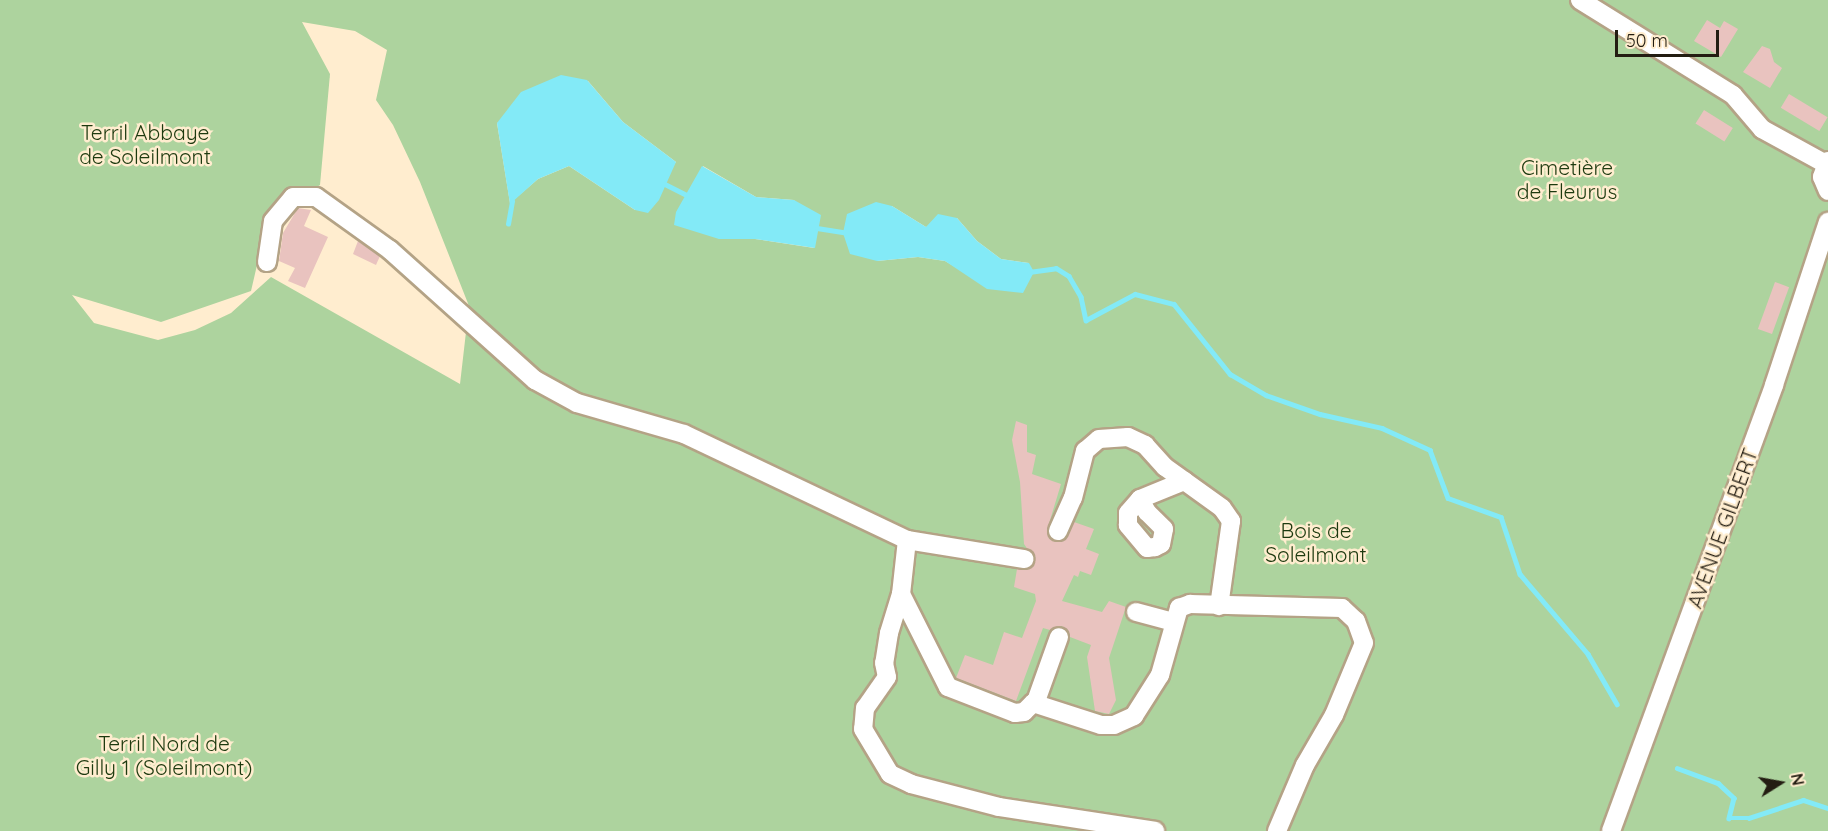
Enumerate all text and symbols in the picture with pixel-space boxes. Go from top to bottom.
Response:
scale bar [1618,18,1722,56]
text: 50 m [1626,29,1668,52]
park label: Terril Abbaye de Soleilmont [79,119,211,169]
park label: Cimetière de Fleurus [1517,154,1617,204]
street label: AVENUE GILBERT [1681,445,1763,611]
park label: Bois de Soleilmont [1265,517,1367,567]
park label: Terril Nord de Gilly 1 (Soleilmont) [76,730,252,780]
north arrow [1750,753,1810,813]
text: N [1787,772,1809,787]

